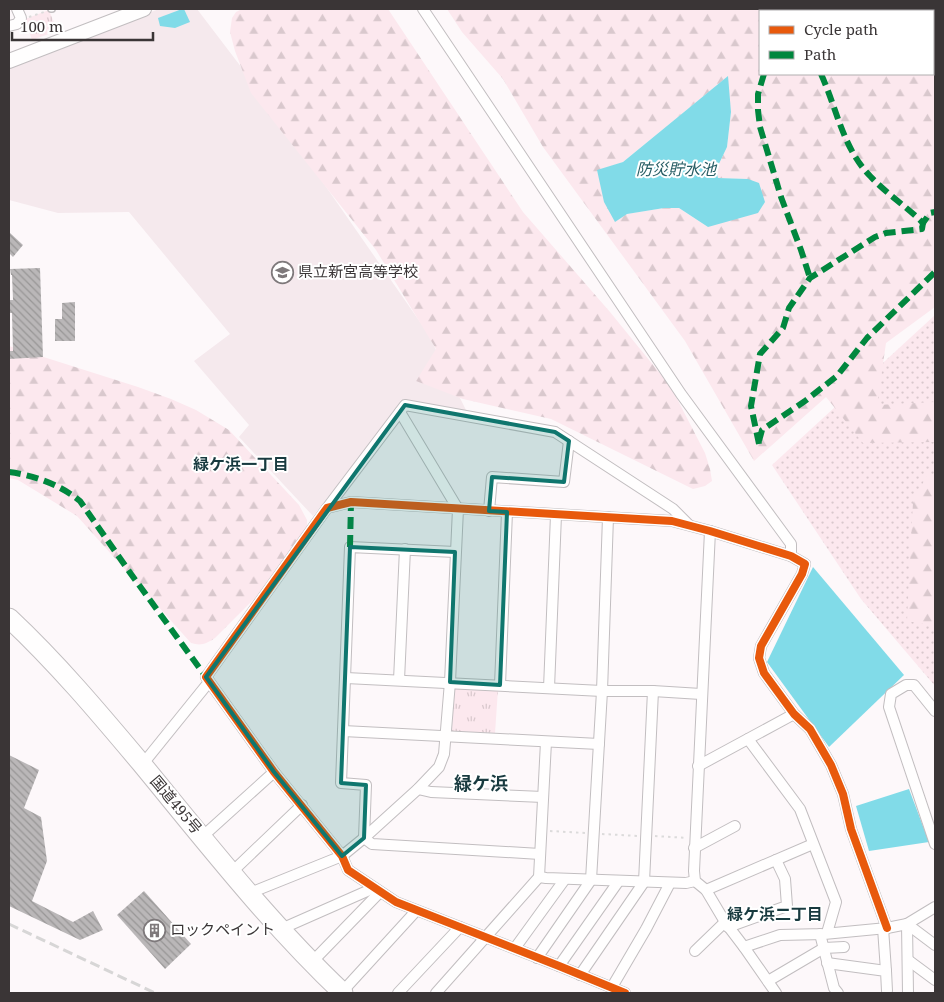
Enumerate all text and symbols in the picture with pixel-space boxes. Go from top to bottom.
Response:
scale bar [12,10,154,42]
legend [759,10,934,75]
text: 100 m [20,16,63,36]
text: Cycle path [804,19,879,39]
text: Path [804,44,837,64]
water label: 防災貯水池 [636,158,718,180]
school or university icon: 県立新宮高等学校 [270,260,294,284]
place label: 県立新宮高等学校 [298,261,418,281]
district label: 緑ケ浜一丁目 [193,453,289,475]
street label: 国道495号 [147,771,207,838]
district label: 緑ケ浜 [454,771,508,795]
district label: 緑ケ浜二丁目 [727,903,823,925]
building icon: ロックペイント [142,918,166,942]
place label: ロックペイント [170,919,275,939]

